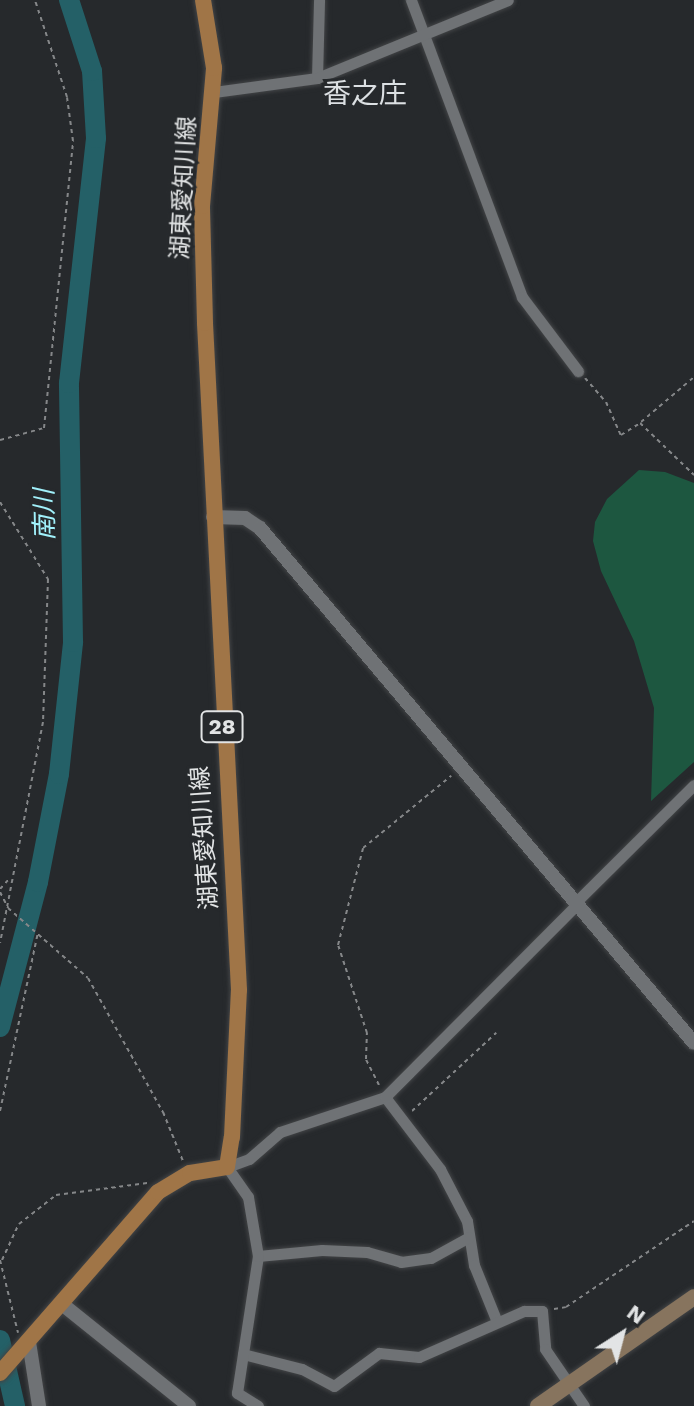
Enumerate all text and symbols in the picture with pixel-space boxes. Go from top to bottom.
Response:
district label: 香之庄 [323,77,407,111]
street label: 湖東愛知川線 [166,115,202,261]
water label: 南川 [29,489,61,541]
road number: 28 [200,709,244,745]
street label: 湖東愛知川線 [186,765,224,911]
north arrow [582,1294,662,1374]
text: N [622,1299,650,1329]

